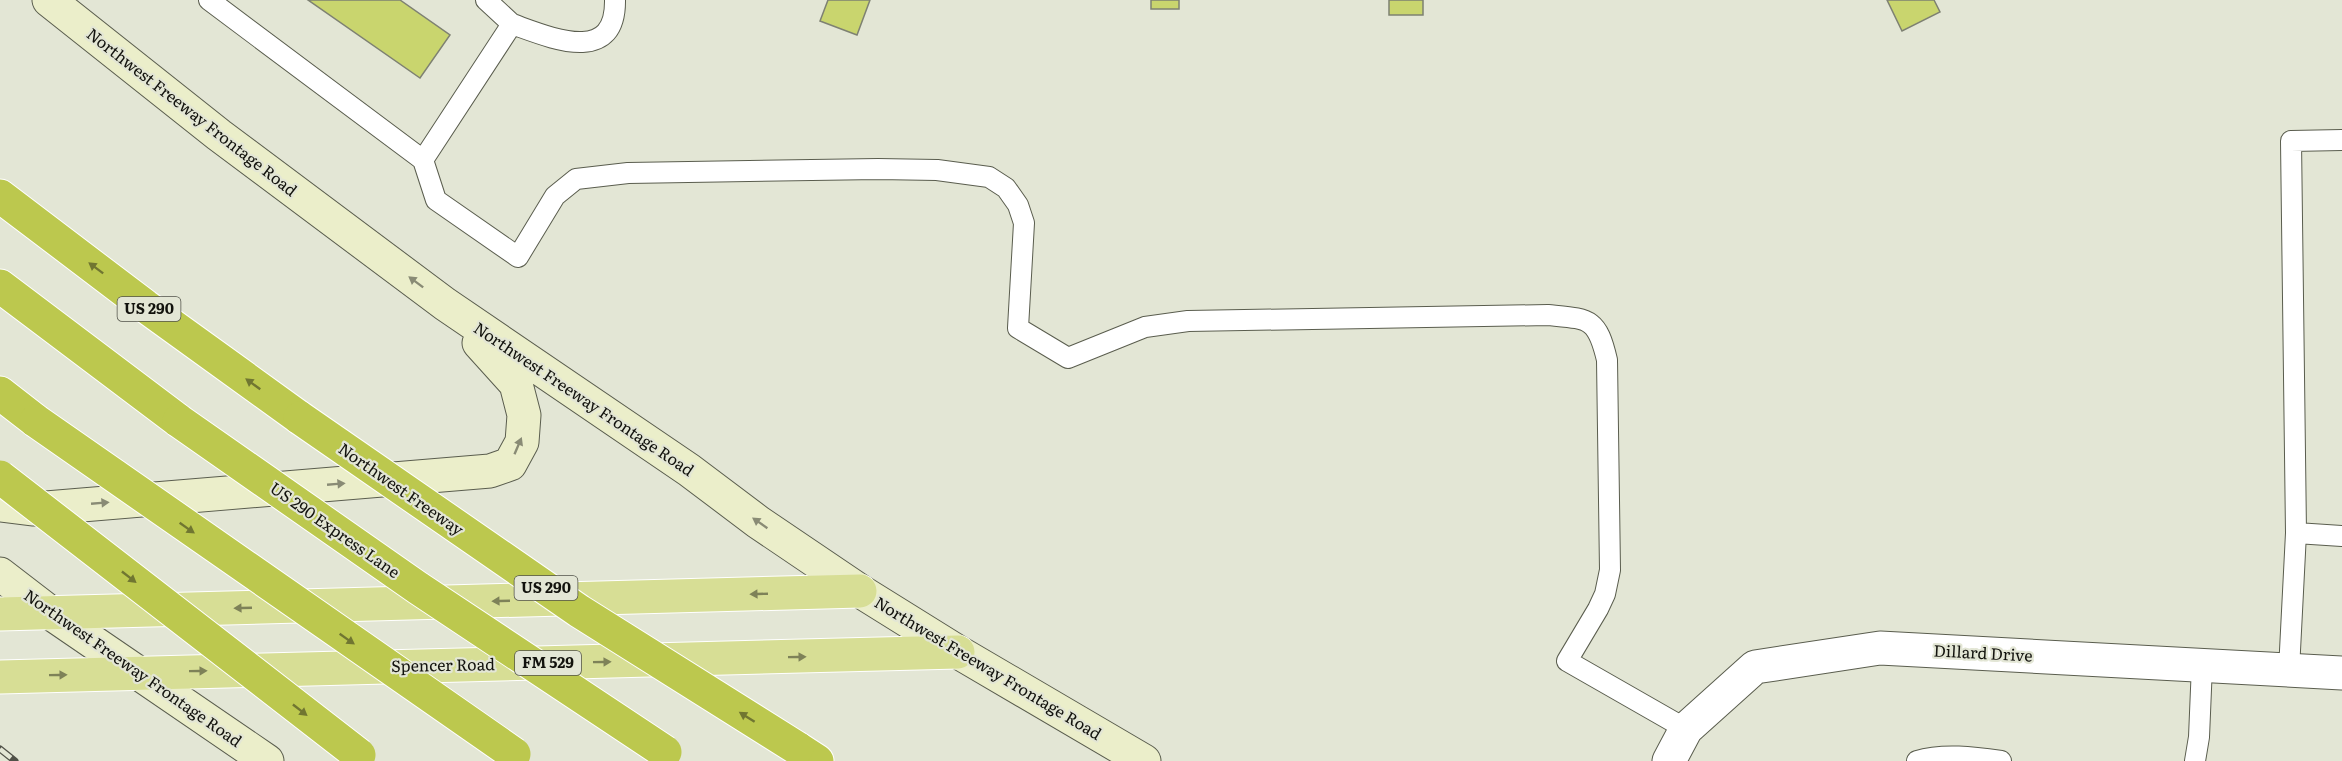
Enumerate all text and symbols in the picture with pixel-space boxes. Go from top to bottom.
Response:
street label: Northwest Freeway Frontage Road [82,21,303,201]
one-way arrow [88,263,103,275]
one-way arrow [408,276,424,288]
road number: US 290 [118,297,180,321]
street label: Northwest Freeway Frontage Road [469,315,700,481]
one-way arrow [245,378,261,390]
street label: Northwest Freeway [334,436,470,541]
one-way arrow [513,437,523,455]
street label: US 290 Express Lane [266,475,406,583]
one-way arrow [327,479,346,489]
one-way arrow [91,498,110,508]
one-way arrow [752,517,767,529]
one-way arrow [180,521,195,533]
one-way arrow [122,571,137,583]
road number: US 290 [514,576,578,600]
street label: Northwest Freeway Frontage Road [20,582,248,752]
one-way arrow [750,589,769,599]
street label: Northwest Freeway Frontage Road [870,590,1107,745]
one-way arrow [492,596,511,606]
one-way arrow [234,603,253,613]
one-way arrow [339,633,355,645]
street label: Dillard Drive [1933,637,2033,667]
street label: Spencer Road [391,651,495,677]
road number: FM 529 [515,651,581,675]
one-way arrow [788,652,807,662]
one-way arrow [593,657,612,666]
one-way arrow [188,667,207,676]
one-way arrow [49,670,68,680]
one-way arrow [292,703,308,716]
one-way arrow [739,712,755,723]

